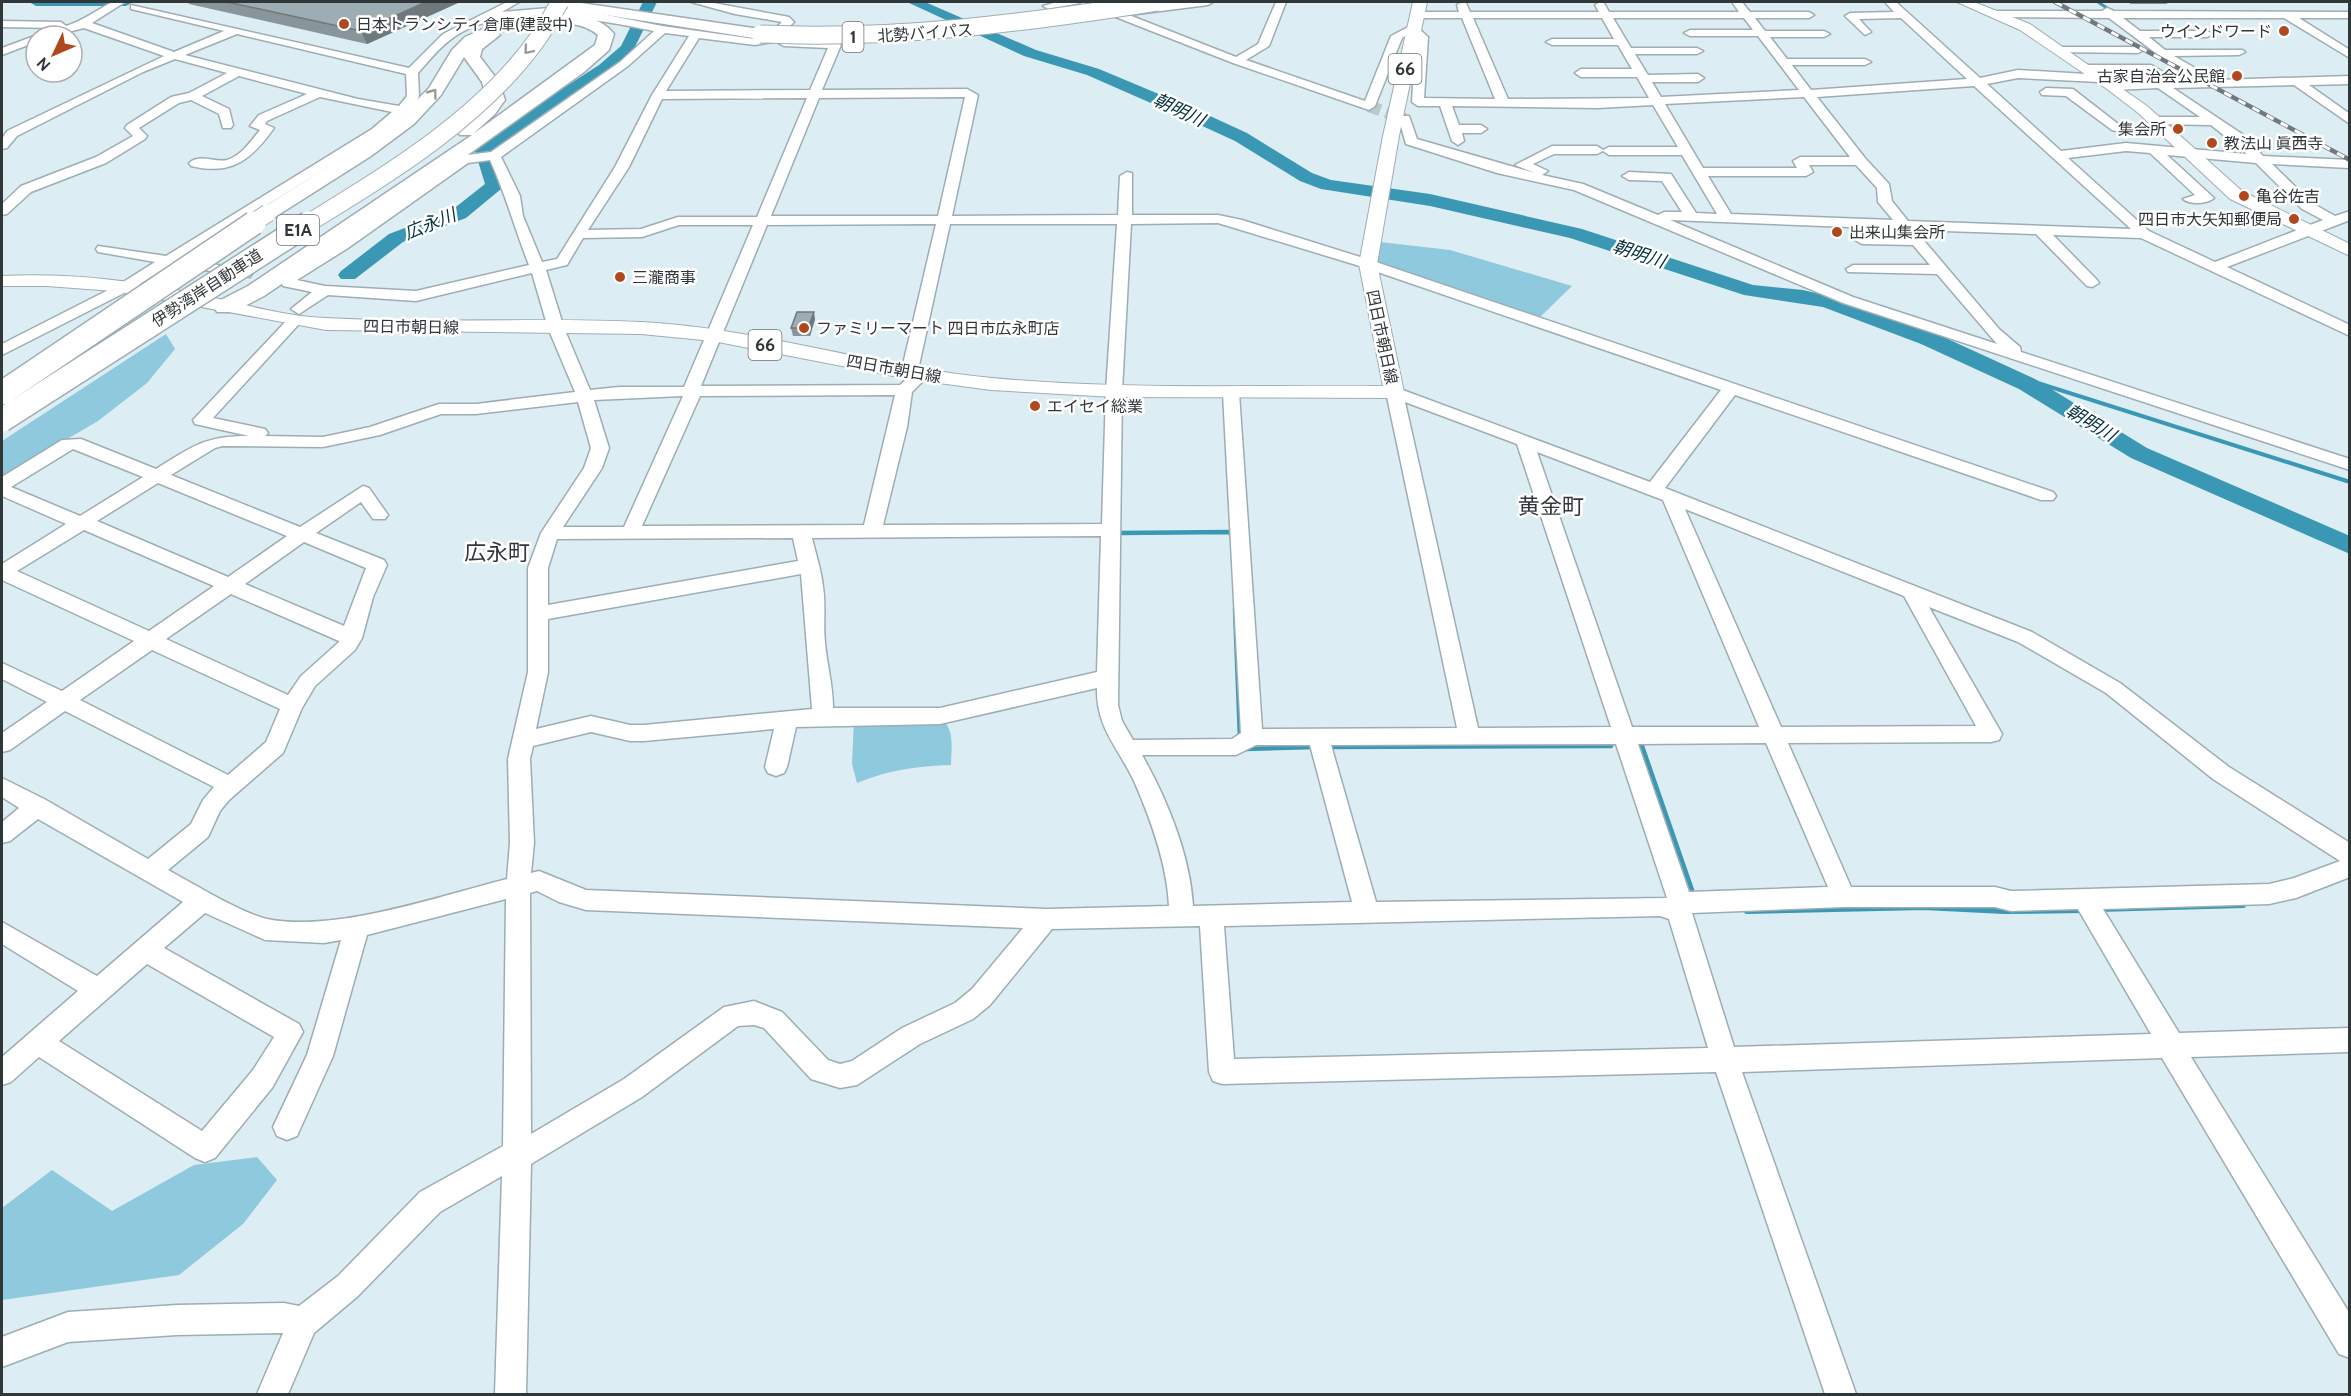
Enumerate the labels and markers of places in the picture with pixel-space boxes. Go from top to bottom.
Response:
place label: 日本トランシティ倉庫(建設中) [356,15,573,34]
marker: 日本トランシティ倉庫(建設中) [337,17,351,31]
place label: ウインドワード [2160,22,2272,41]
marker: ウインドワード [2277,24,2291,38]
place label: 古家自治会公民館 [2097,67,2225,86]
marker: 古家自治会公民館 [2230,69,2244,83]
place label: 集会所 [2118,120,2166,139]
marker: 集会所 [2171,122,2185,136]
place label: 教法山 眞西寺 [2224,134,2324,153]
marker: 教法山 眞西寺 [2205,136,2219,150]
place label: 亀谷佐吉 [2256,187,2320,206]
marker: 亀谷佐吉 [2237,189,2251,203]
place label: 四日市大矢知郵便局 [2138,210,2282,229]
marker: 四日市大矢知郵便局 [2287,212,2301,226]
place label: 出来山集会所 [1849,223,1945,242]
marker: 出来山集会所 [1830,225,1844,239]
place label: 三瀧商事 [632,268,696,287]
marker: 三瀧商事 [613,270,627,284]
place label: ファミリーマート 四日市広永町店 [816,319,1060,338]
marker: ファミリーマート 四日市広永町店 [797,321,811,335]
place label: エイセイ総業 [1047,397,1143,416]
marker: エイセイ総業 [1028,399,1042,413]

